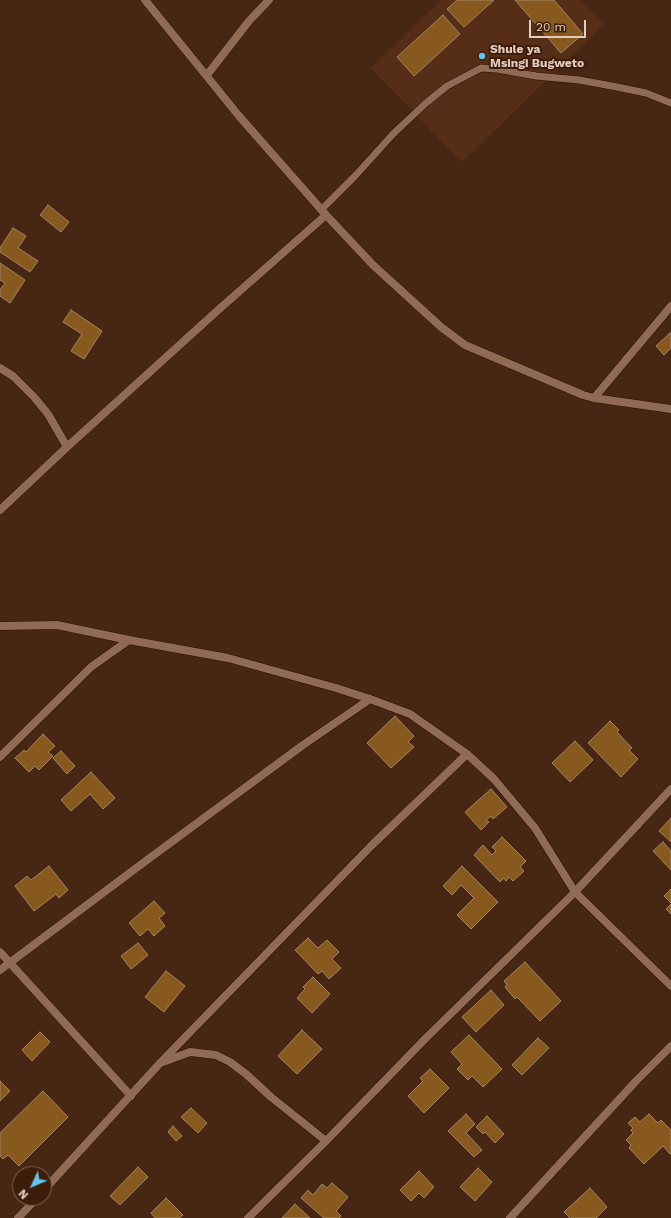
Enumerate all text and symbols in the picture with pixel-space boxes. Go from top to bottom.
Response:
scale bar [531,12,588,38]
text: 20 m [536,20,566,34]
place label: Shule ya Msingi Bugweto [490,42,584,70]
marker: Shule ya Msingi Bugweto [477,51,487,61]
north arrow [12,1166,52,1206]
text: N [16,1187,31,1201]

